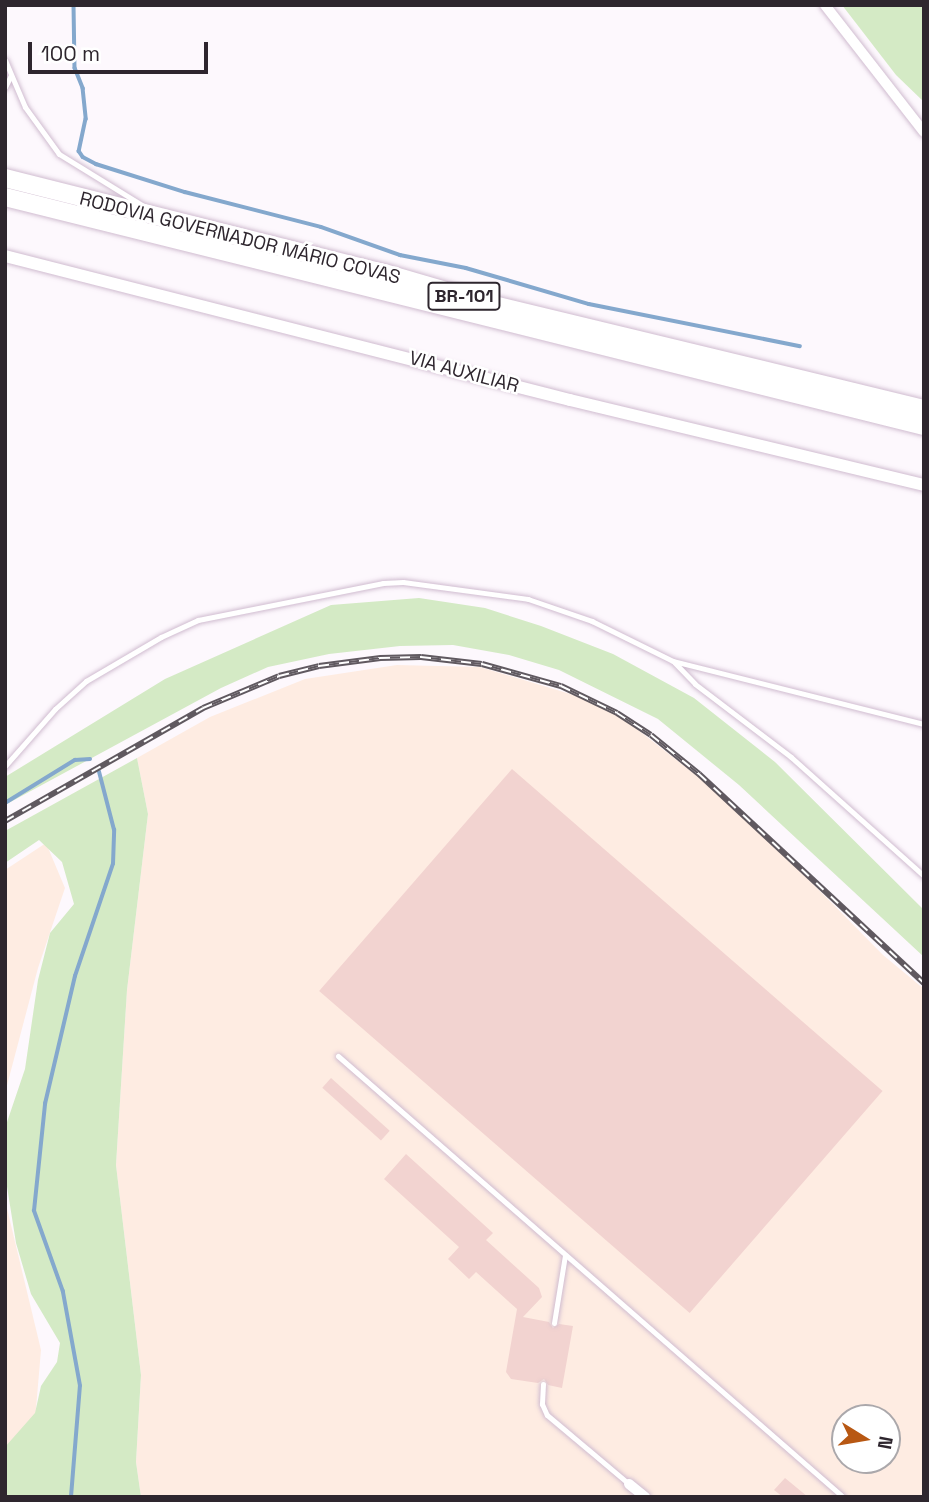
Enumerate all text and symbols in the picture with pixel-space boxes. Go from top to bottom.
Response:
scale bar [32,28,212,72]
text: 100 m [41,40,100,67]
street label: RODOVIA GOVERNADOR MÁRIO COVAS [77,187,403,289]
road number: BR-101 [427,282,501,310]
street label: VIA AUXILIAR [406,346,522,398]
north arrow [831,1404,901,1474]
text: N [872,1434,899,1451]

